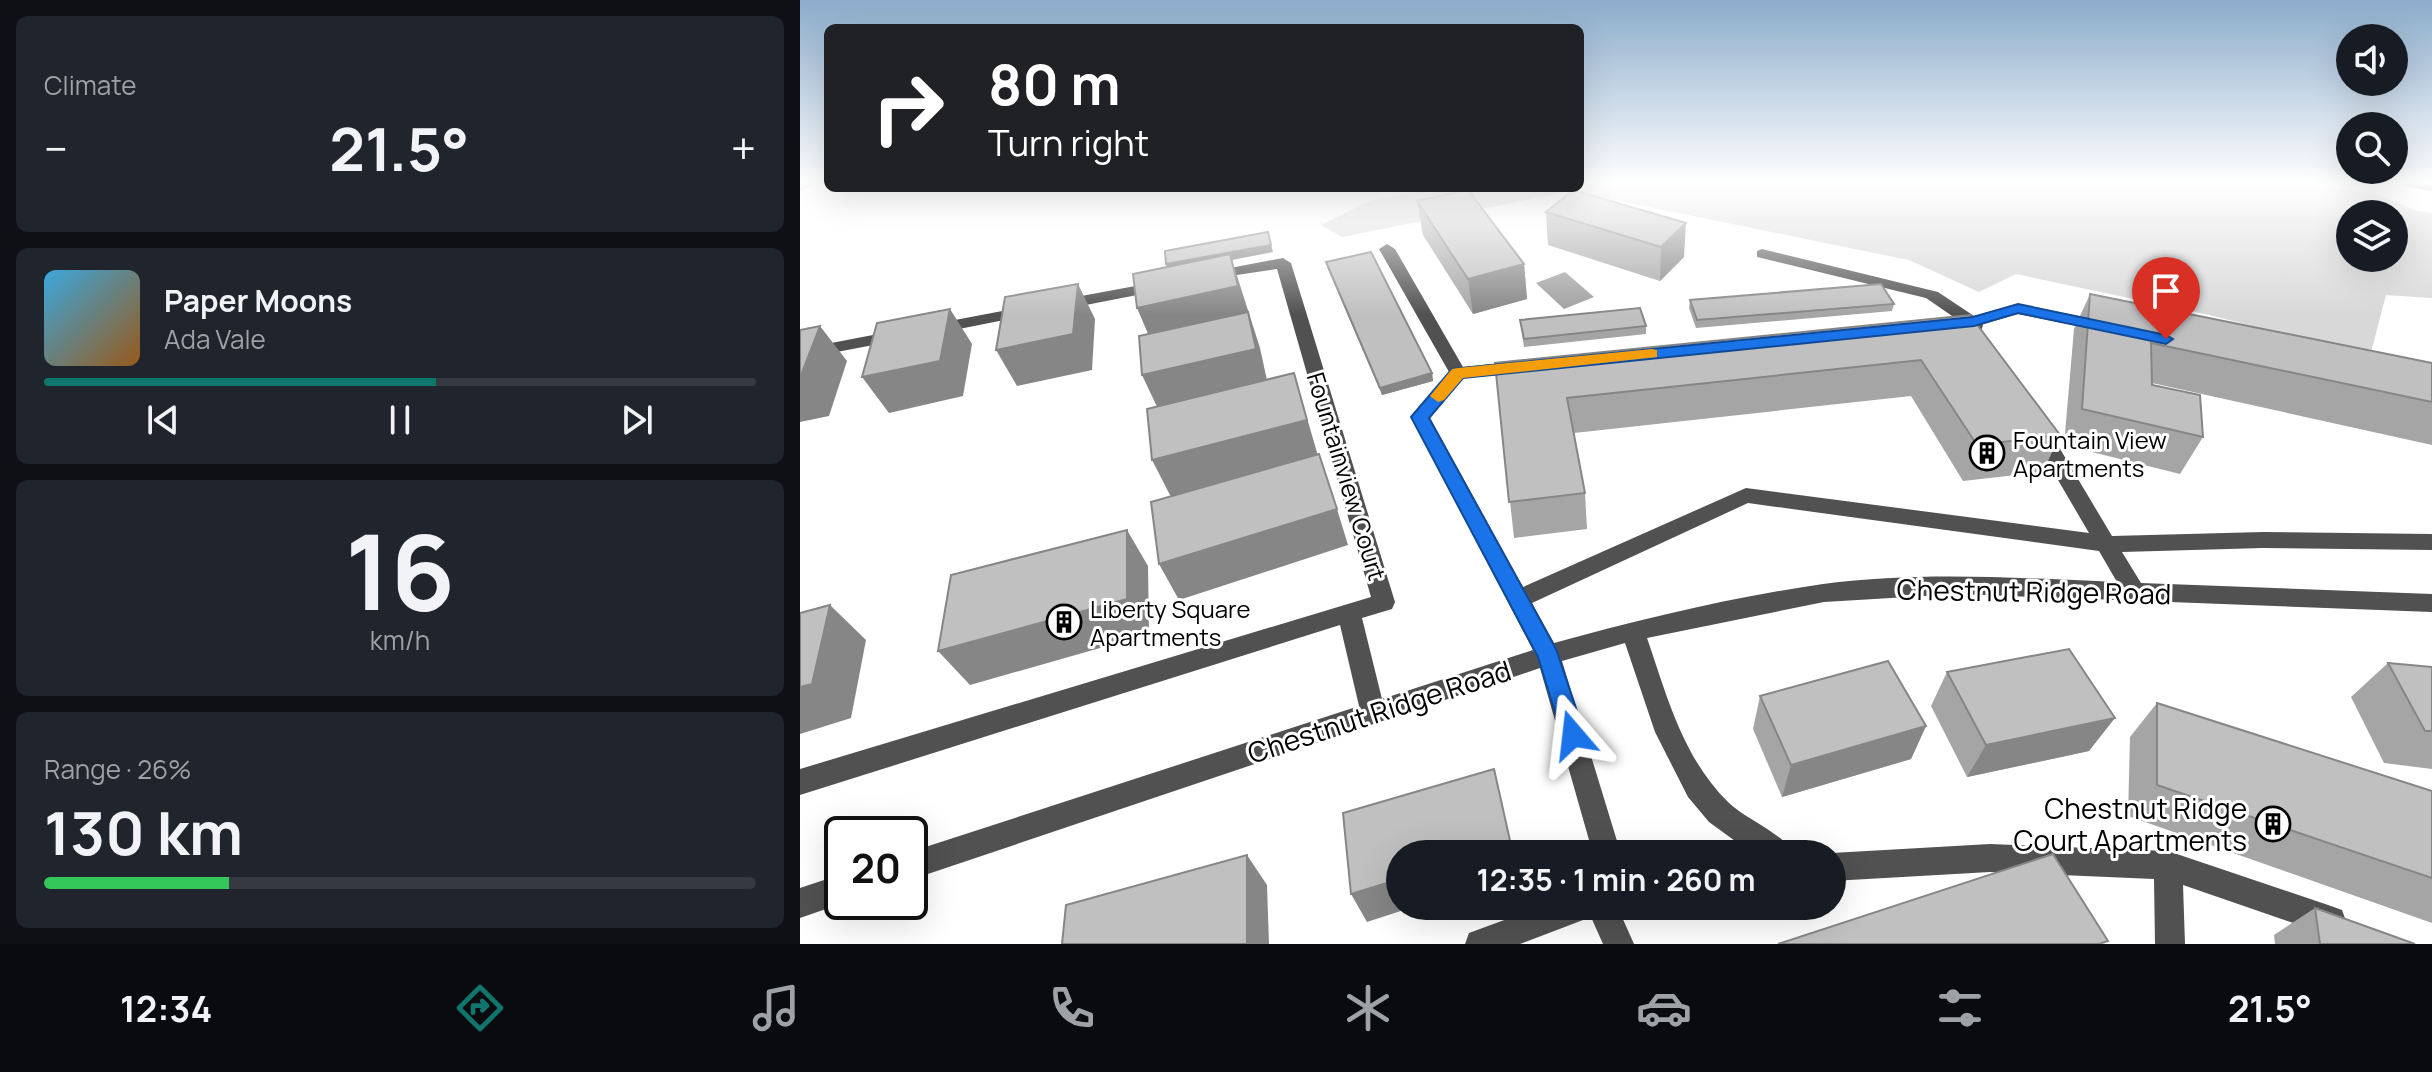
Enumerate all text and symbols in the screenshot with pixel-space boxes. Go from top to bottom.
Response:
map controls [2336,24,2408,272]
button: sound [2336,24,2408,96]
text: 80 m [988,45,1121,122]
icon: right [856,56,960,160]
text: Climate [44,67,136,103]
text: 21.5° [329,107,469,189]
button: search [2336,112,2408,184]
text: − [44,118,68,178]
text: + [731,118,756,178]
text: Turn right [988,118,1149,167]
button: layers [2336,200,2408,272]
pin [2132,257,2200,339]
icon: arrive [2144,269,2188,313]
text: Paper Moons [164,280,352,321]
text: Ada Vale [164,321,266,357]
street label: Fountainview Court [1300,368,1394,584]
icon: previous [141,398,185,442]
icon: pause [378,398,422,442]
icon: next [615,398,659,442]
place label: Fountain View Apartments [2013,423,2167,484]
building icon: Fountain View Apartments [1968,434,2006,472]
text: 16 [345,499,455,641]
street label: Chestnut Ridge Road [1896,570,2172,612]
place label: Liberty Square Apartments [1090,592,1251,653]
building icon: Liberty Square Apartments [1045,603,1083,641]
text: km/h [370,622,430,658]
street label: Chestnut Ridge Road [1242,650,1516,772]
position arrow [1531,693,1615,777]
text: Range · 26% [44,751,192,787]
place label: Chestnut Ridge Court Apartments [2014,789,2247,859]
text: 130 km [44,791,243,873]
building icon: Chestnut Ridge Court Apartments [2254,805,2292,843]
speed limit sign: 20 [824,816,928,920]
text: 12:35 · 1 min · 260 m [1477,859,1755,900]
icon: directions [452,980,508,1036]
icon: music [748,980,804,1036]
icon: phone [1044,980,1100,1036]
icon: climate [1340,980,1396,1036]
icon: car [1636,980,1692,1036]
icon: filters [1932,980,1988,1036]
text: 12:34 [120,984,212,1033]
text: 21.5° [2228,984,2312,1033]

